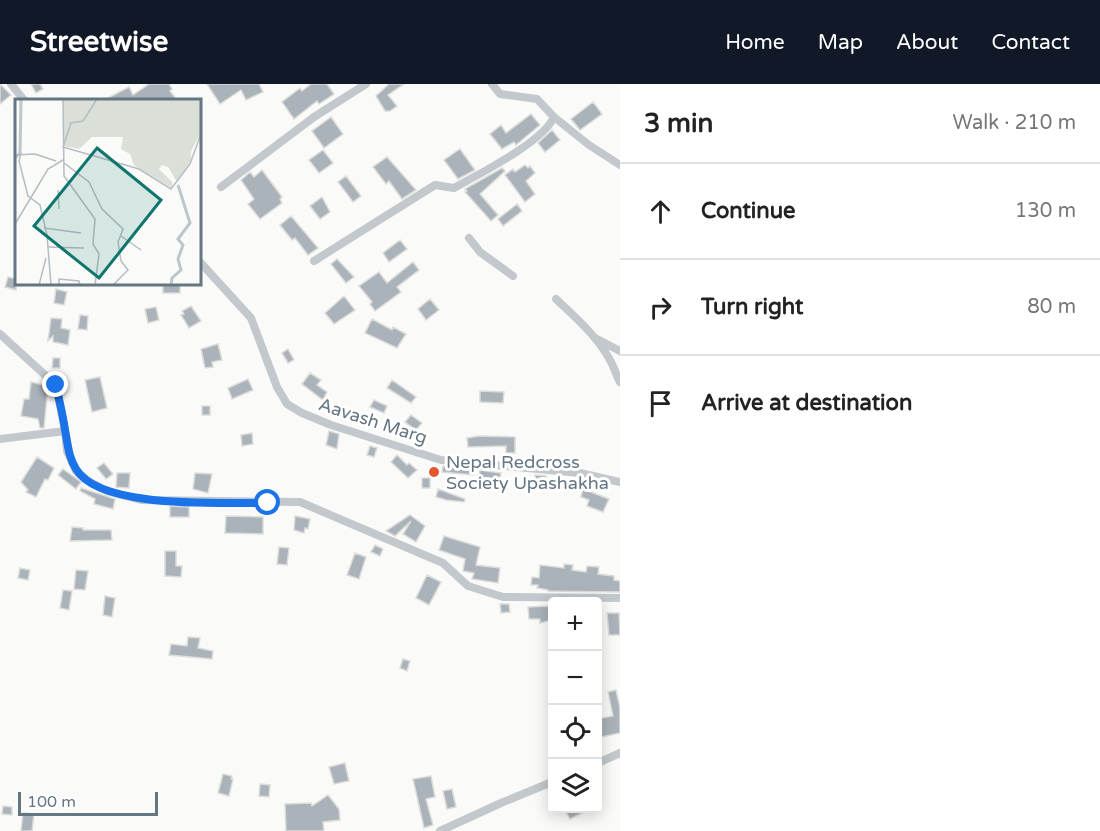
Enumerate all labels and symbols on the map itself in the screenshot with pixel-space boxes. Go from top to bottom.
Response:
inset map [15,99,201,285]
route end [42,371,68,397]
street label: Aavash Marg [316,393,430,449]
place label: Nepal Redcross Society Upashakha [446,451,609,494]
marker: Nepal Redcross Society Upashakha [427,465,441,479]
route start [254,489,280,515]
scale bar [18,789,158,816]

